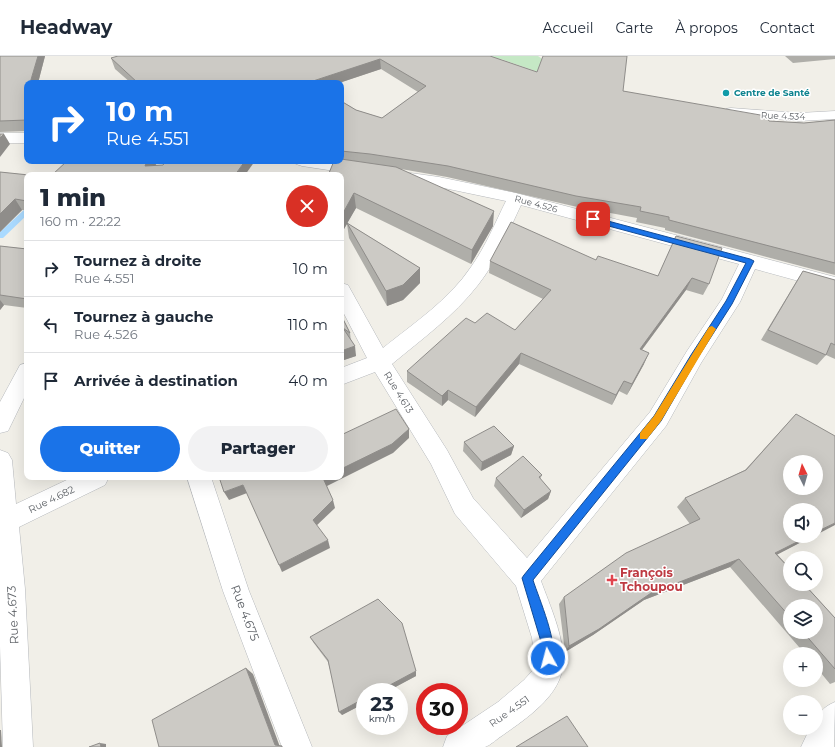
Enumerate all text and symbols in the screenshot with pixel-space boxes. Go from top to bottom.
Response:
text: Headway [20,16,112,39]
text: Accueil [543,19,594,37]
text: Carte [616,19,653,37]
text: À propos [675,19,738,37]
text: Contact [760,19,815,37]
place label: Centre de Santé [734,87,810,98]
marker: Centre de Santé [721,88,731,98]
text: 10 m [106,94,173,128]
icon: right [40,96,92,148]
street label: Rue 4.534 [761,109,805,122]
text: Rue 4.551 [106,128,190,150]
text: 1 min [40,183,106,212]
button: close [286,185,328,227]
street label: Rue 4.526 [513,193,559,215]
pin [576,202,610,236]
icon: arrive [582,208,604,230]
text: 160 m · 22:22 [40,213,121,229]
text: Tournez à droite [74,251,202,270]
icon: right [40,258,62,280]
text: 10 m [293,259,328,278]
text: Rue 4.551 [74,270,134,286]
text: Tournez à gauche [74,307,213,326]
icon: left [40,314,62,336]
text: 110 m [287,315,328,334]
text: Rue 4.526 [74,326,138,342]
street label: Rue 4.613 [381,369,417,416]
icon: arrive [40,370,62,392]
text: Arrivée à destination [74,371,238,390]
text: 40 m [288,371,328,390]
button: Quitter [40,426,180,472]
button: Partager [188,426,328,472]
north arrow [783,455,823,495]
map controls [783,455,823,735]
street label: Rue 4.682 [26,483,77,516]
button: sound [783,503,823,543]
button: search [783,551,823,591]
place label: François Tchoupou [620,565,683,594]
marker: François Tchoupou [607,575,617,585]
street label: Rue 4.675 [228,583,263,643]
street label: Rue 4.673 [3,585,22,645]
button: layers [783,599,823,639]
position arrow [527,637,569,679]
button: + [783,647,823,687]
speed limit sign: 30 [416,683,468,735]
text: 23 [370,692,394,716]
street label: Rue 4.551 [487,693,532,730]
button: − [783,695,823,735]
text: km/h [369,712,395,725]

